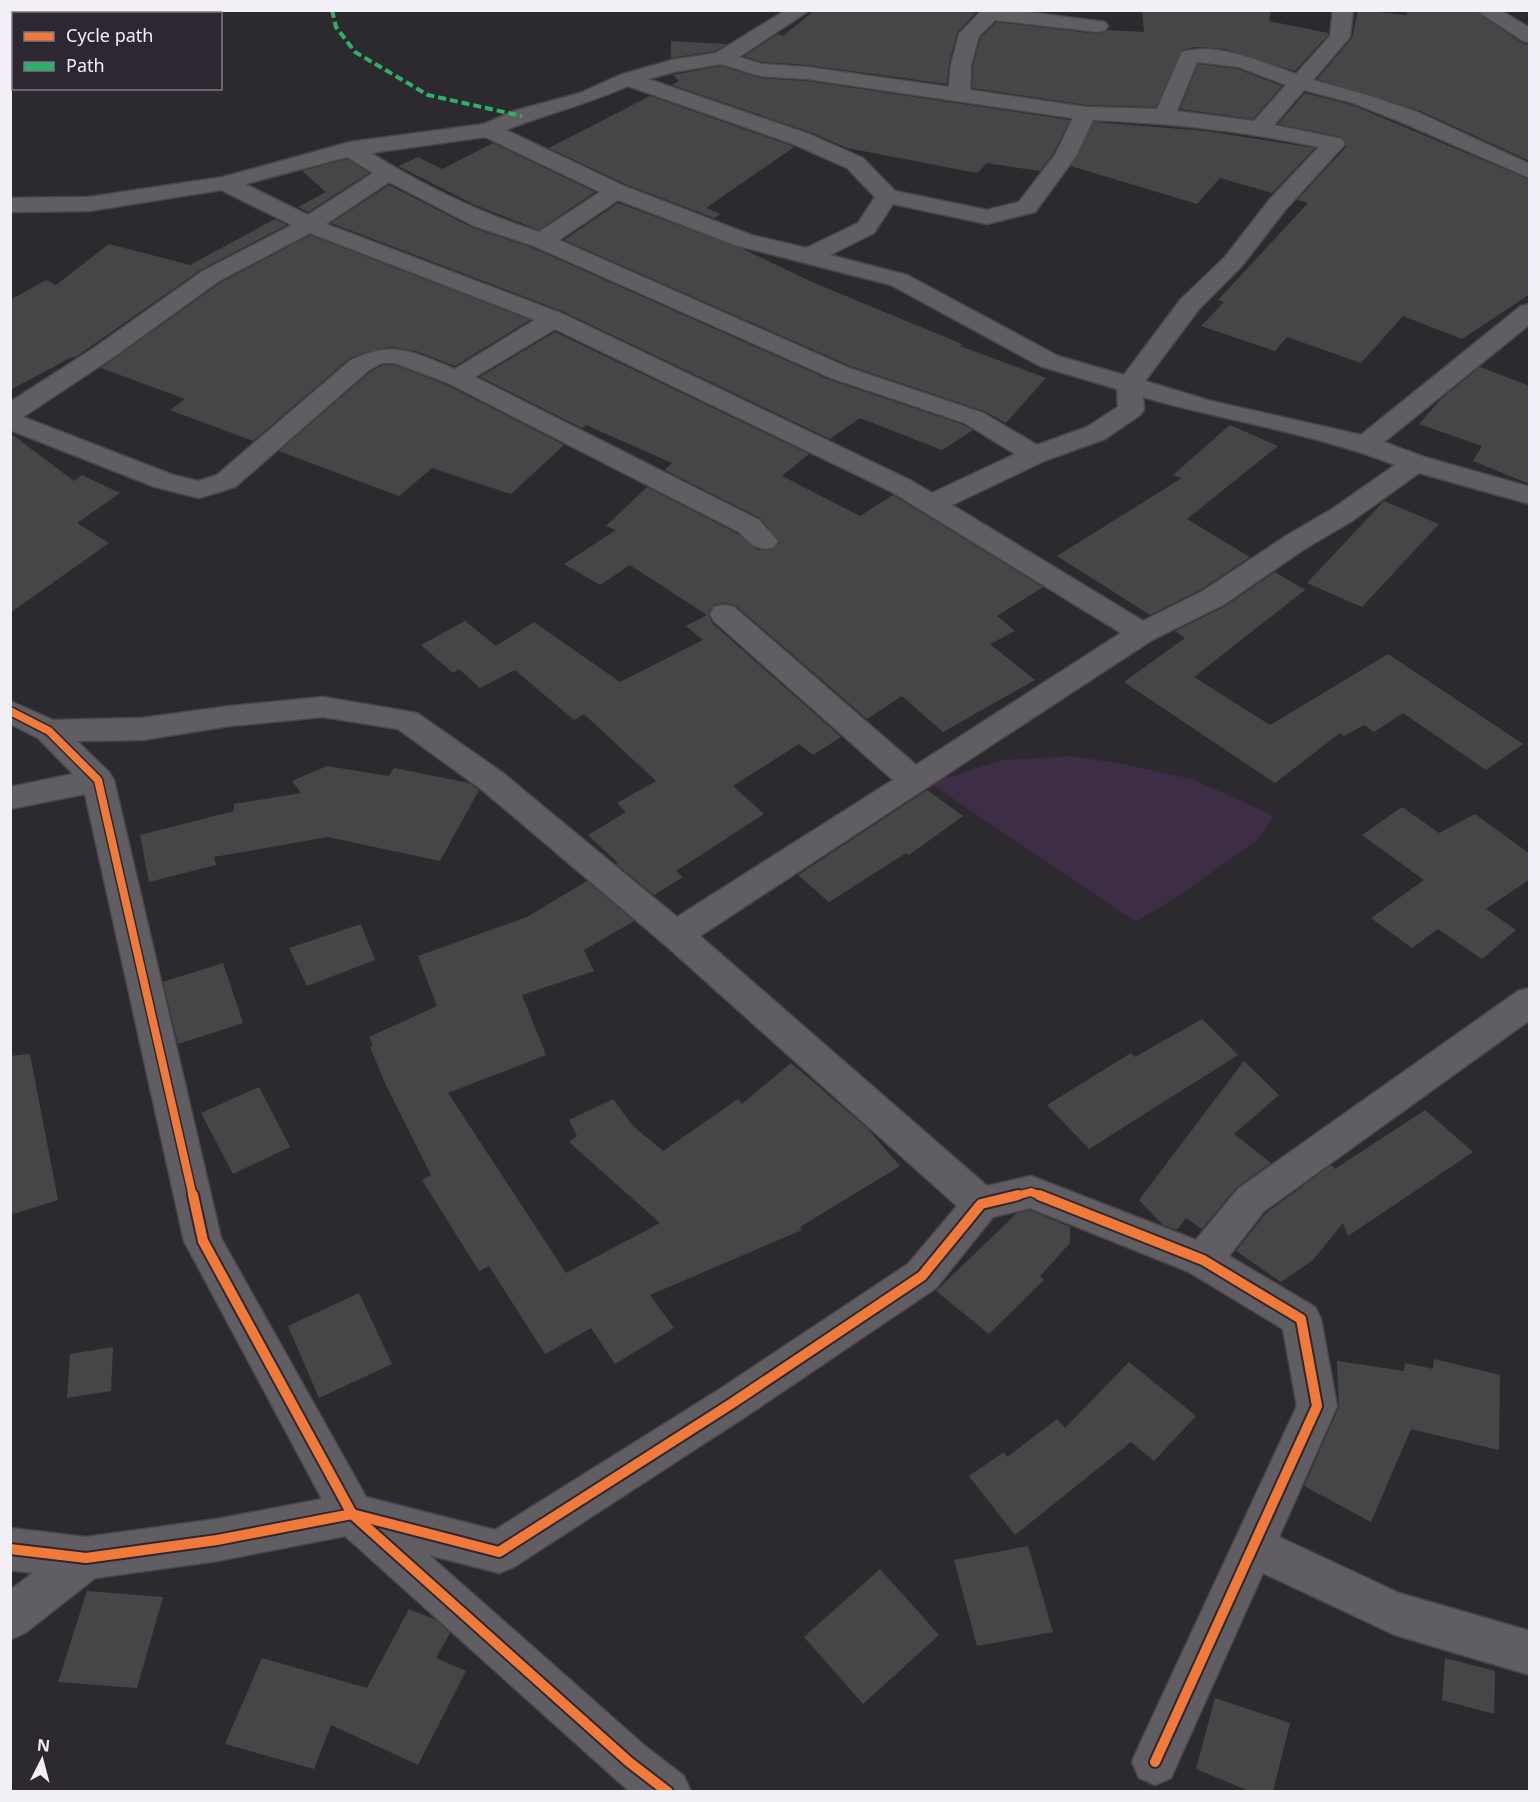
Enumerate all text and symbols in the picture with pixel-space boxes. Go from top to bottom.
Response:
legend [12,12,222,90]
text: Cycle path [66,23,153,47]
text: Path [66,53,105,77]
north arrow [12,1730,72,1790]
text: N [36,1733,51,1757]

